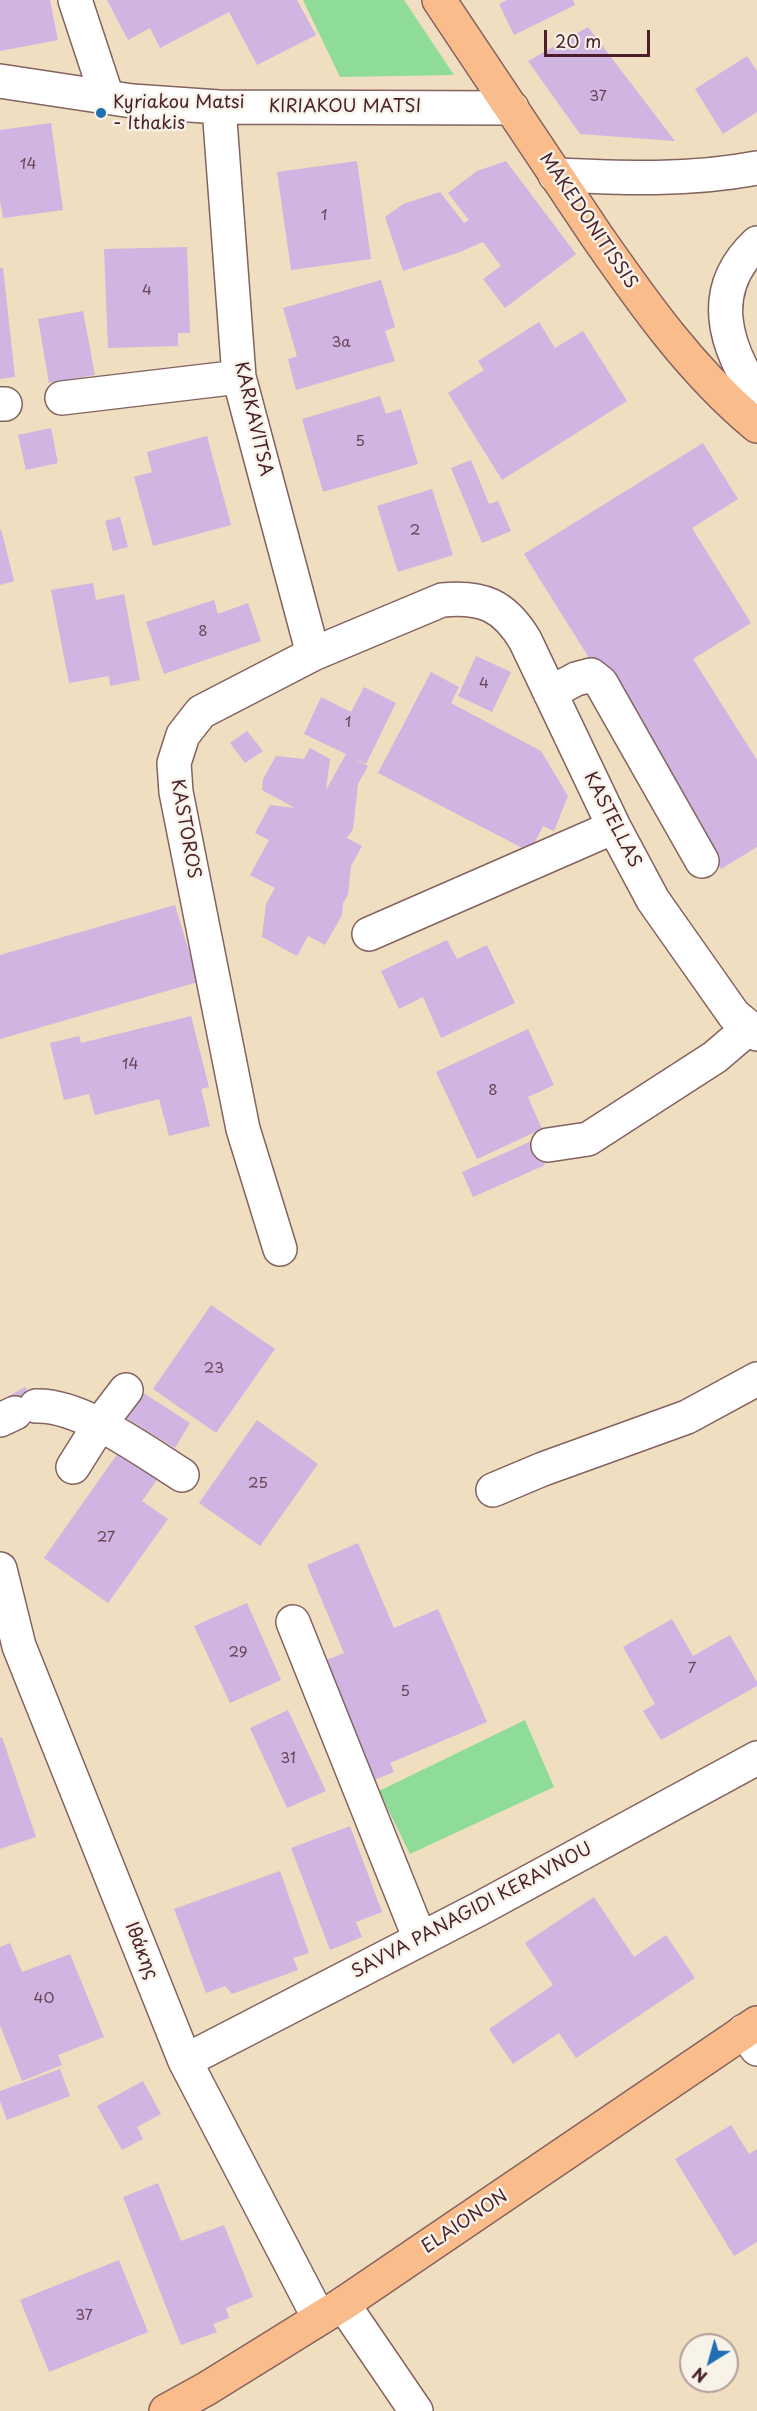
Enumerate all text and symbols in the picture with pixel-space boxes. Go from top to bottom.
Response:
scale bar [547,18,654,56]
text: 20 m [555,27,601,54]
house number: 37 [589,88,607,106]
place label: Kyriakou Matsi - Ithakis [113,92,245,134]
street label: KIRIAKOU MATSI [269,96,421,118]
marker: Kyriakou Matsi - Ithakis [94,106,108,120]
street label: MAKEDONITISSIS [534,149,642,293]
house number: 14 [20,156,36,174]
house number: 1 [321,207,327,225]
house number: 4 [142,282,152,300]
house number: 3a [331,334,351,352]
street label: KARKAVITSA [229,360,277,478]
house number: 5 [355,433,365,451]
house number: 2 [410,522,420,540]
house number: 8 [198,623,208,641]
house number: 4 [479,675,489,693]
house number: 1 [345,714,351,732]
street label: KASTELLAS [579,769,645,871]
street label: KASTOROS [166,778,204,880]
house number: 14 [122,1056,138,1074]
house number: 8 [488,1082,498,1100]
house number: 23 [204,1360,224,1378]
house number: 25 [248,1475,268,1493]
house number: 27 [97,1529,115,1547]
house number: 29 [228,1644,248,1662]
house number: 7 [688,1660,696,1678]
house number: 5 [400,1683,410,1701]
house number: 31 [280,1750,296,1768]
street label: SAVVA PANAGIDI KERAVNOU [348,1838,596,1984]
street label: Ιθάκης [120,1919,162,1983]
house number: 40 [34,1990,54,2008]
street label: ELAIONON [418,2185,512,2259]
house number: 37 [75,2307,93,2325]
north arrow [679,2333,739,2393]
text: N [687,2362,712,2389]

